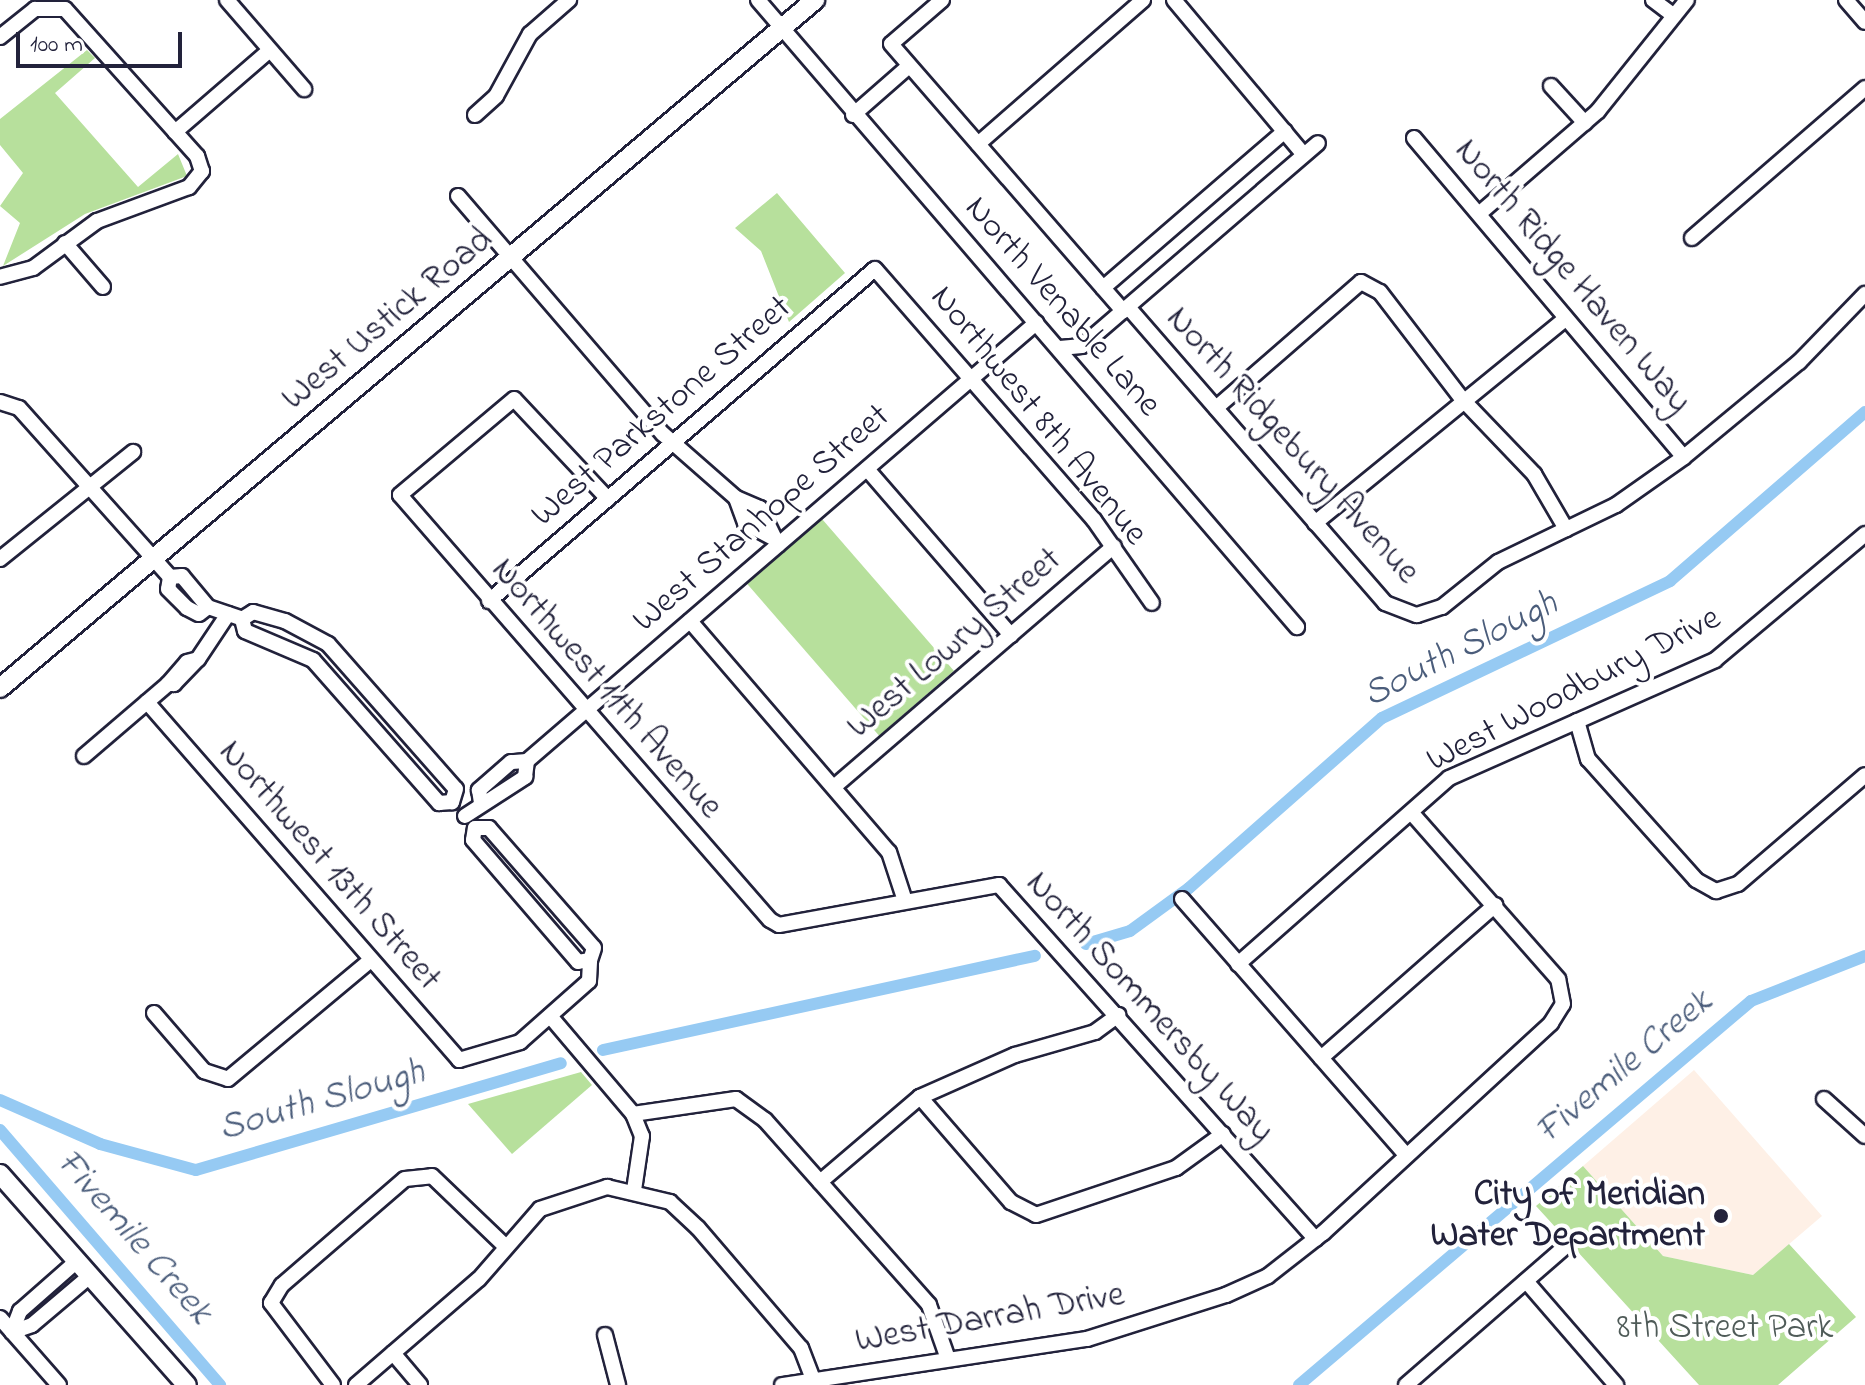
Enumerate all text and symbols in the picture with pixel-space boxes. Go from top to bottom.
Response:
scale bar [20,16,186,66]
text: 100 m [30,28,83,63]
street label: North Ridge Haven Way [1444,131,1700,423]
street label: North Venable Lane [954,188,1170,426]
street label: West Ustick Road [274,219,502,421]
street label: Northwest 8th Avenue [920,277,1156,555]
street label: West Parkstone Street [523,287,801,537]
street label: North Ridgebury Avenue [1156,298,1428,594]
street label: West Stanhope Street [624,395,900,643]
street label: West Lowry Street [839,539,1071,749]
street label: Northwest 11th Avenue [481,550,731,828]
water label: South Slough [1356,583,1566,719]
street label: West Woodbury Drive [1420,597,1728,783]
street label: Northwest 13th Street [208,732,450,1000]
street label: North Sommersby Way [1015,863,1283,1153]
water label: Fivemile Creek [1527,981,1723,1155]
water label: South Slough [214,1051,430,1153]
water label: Fivemile Creek [45,1141,221,1335]
place label: City of Meridian Water Department [1431,1173,1705,1258]
marker: City of Meridian Water Department [1712,1207,1730,1225]
street label: West Darrah Drive [852,1274,1128,1364]
park label: 8th Street Park [1617,1307,1833,1351]

